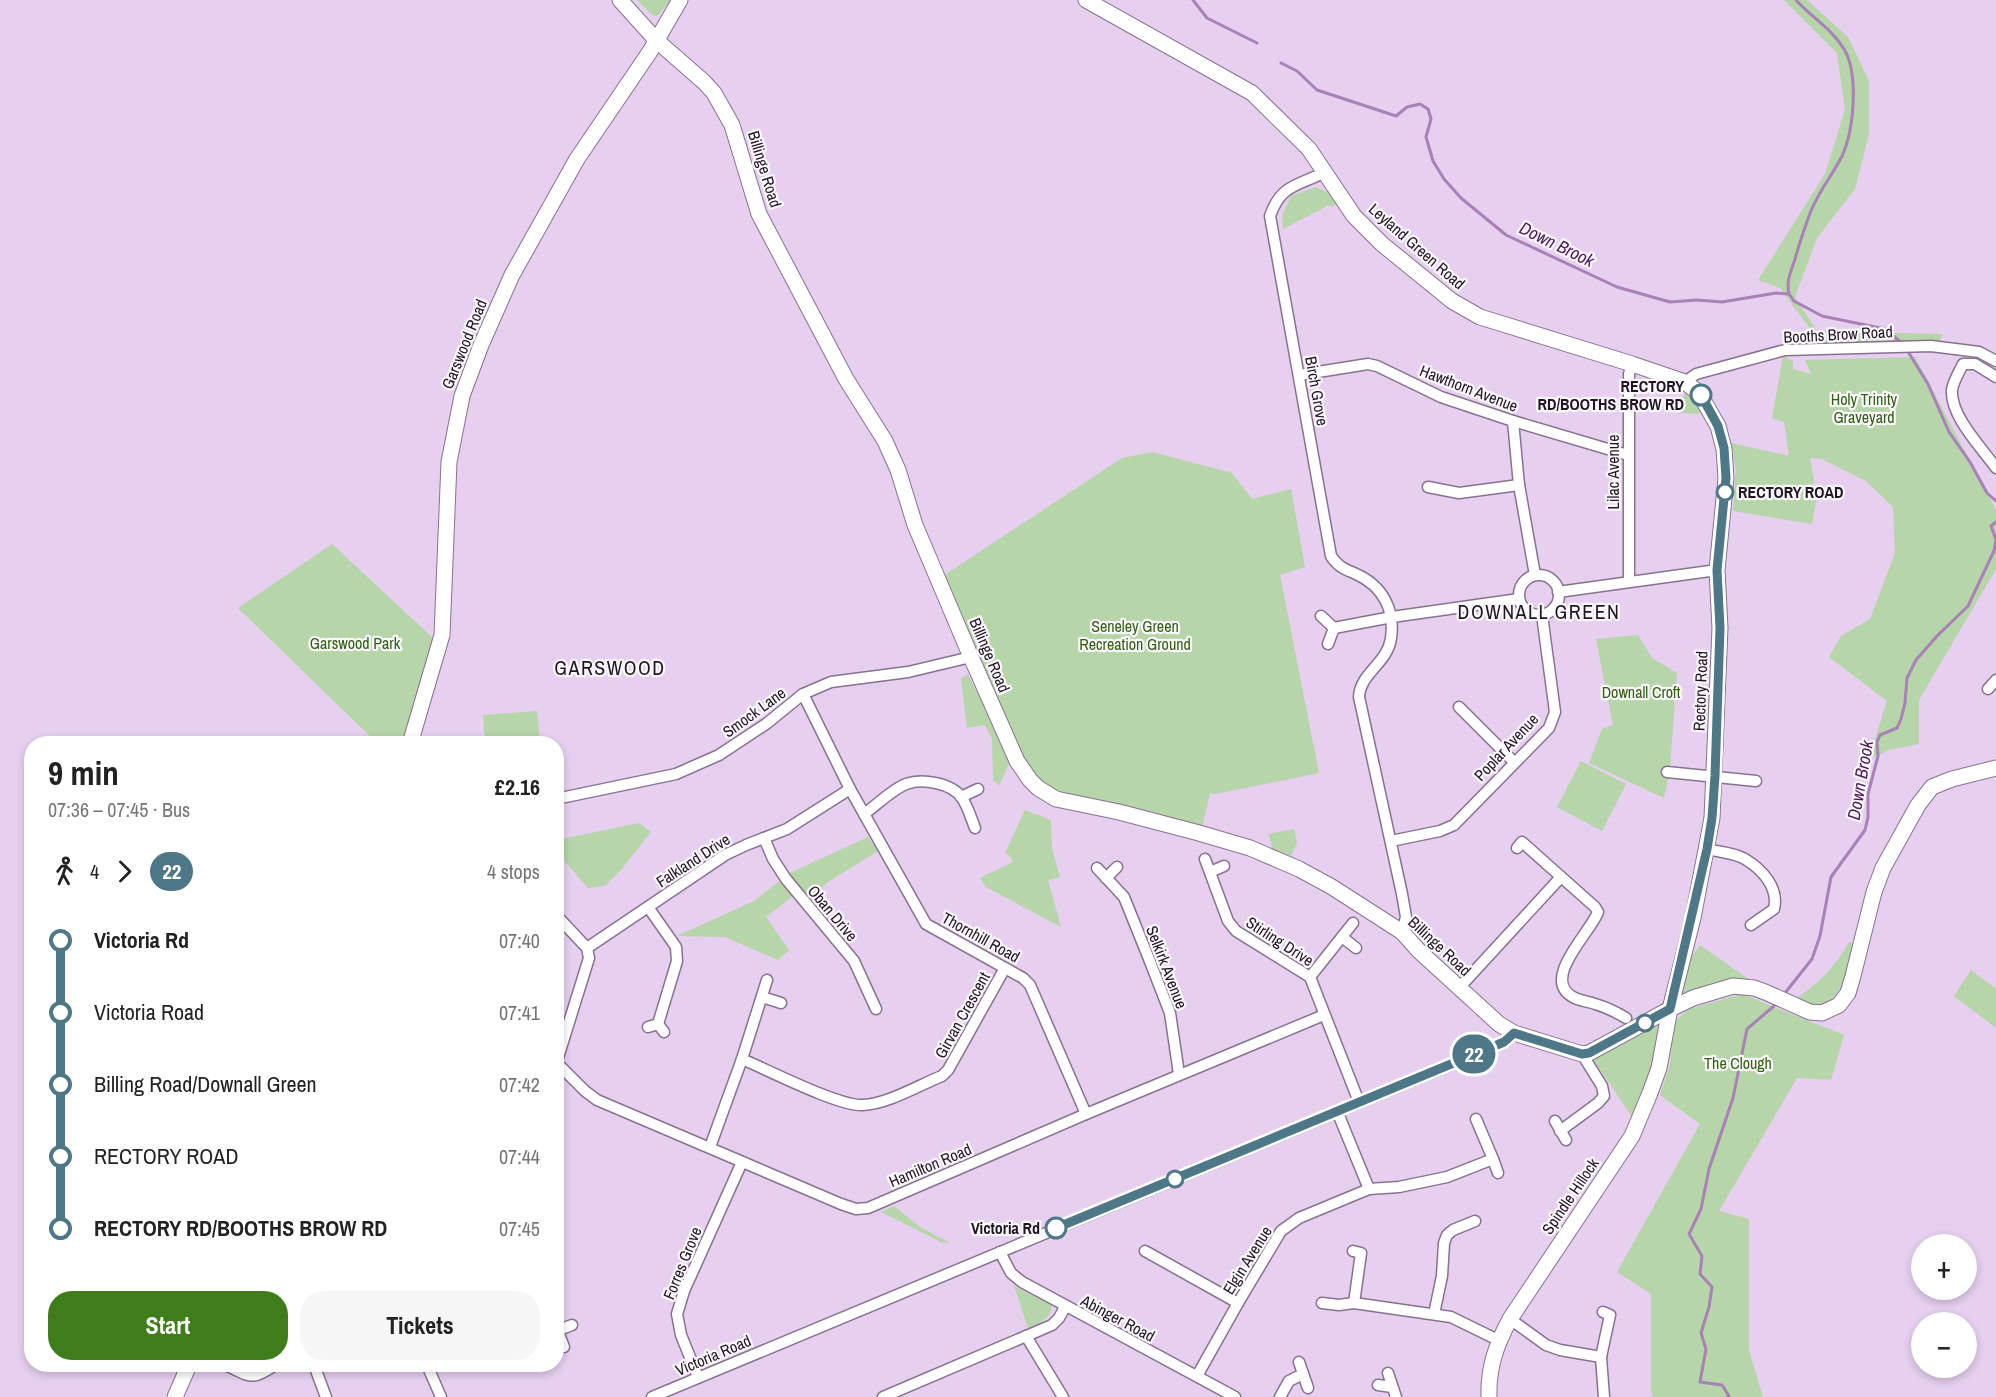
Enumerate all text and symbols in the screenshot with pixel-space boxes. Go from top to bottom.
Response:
street label: Billinge Road [743,128,787,210]
street label: Leyland Green Road [1364,198,1470,294]
water label: Down Brook [1515,215,1599,273]
street label: Garswood Road [436,296,492,392]
street label: Booths Brow Road [1783,320,1893,348]
street label: Birch Grove [1300,355,1334,427]
street label: Hawthorn Avenue [1417,359,1521,417]
place label: RECTORY RD/BOOTHS BROW RD [1538,375,1684,415]
marker: RECTORY RD/BOOTHS BROW RD [1690,384,1712,406]
park label: Holy Trinity Graveyard [1831,388,1898,428]
street label: Lilac Avenue [1602,435,1624,509]
place label: RECTORY ROAD [1738,481,1844,503]
marker: RECTORY ROAD [1716,483,1734,501]
district label: DOWNALL GREEN [1458,598,1620,625]
street label: Billinge Road [964,614,1016,696]
park label: Seneley Green Recreation Ground [1079,615,1191,655]
park label: Garswood Park [310,632,401,654]
street label: Rectory Road [1688,651,1712,731]
district label: GARSWOOD [554,654,666,681]
park label: Downall Croft [1602,681,1681,703]
street label: Smock Lane [718,682,790,742]
street label: Poplar Avenue [1469,708,1543,786]
water label: Down Brook [1841,738,1879,822]
text: 9 min [48,751,119,795]
text: £2.16 [495,772,540,802]
text: 07:36 – 07:45 · Bus [48,796,190,823]
street label: Falkland Drive [652,828,734,892]
icon: walk [48,855,81,888]
icon: forward [108,855,141,888]
text: 22 [162,857,181,886]
text: 4 [90,858,99,885]
text: 4 stops [487,858,540,885]
street label: Oban Drive [803,880,863,946]
street label: Thornhill Road [938,907,1024,967]
street label: Stirling Drive [1242,911,1318,971]
street label: Billinge Road [1404,911,1476,981]
street label: Selkirk Avenue [1141,922,1193,1012]
text: Victoria Rd [94,925,189,955]
text: 07:40 [499,927,540,954]
street label: Girvan Crescent [929,968,995,1062]
text: Victoria Road [94,997,204,1027]
text: 07:41 [499,999,540,1026]
unlabelled marker [1636,1014,1654,1032]
line badge: 22 [1447,1034,1501,1074]
text: 22 [1464,1040,1484,1069]
park label: The Clough [1704,1052,1772,1074]
text: Billing Road/Downall Green [94,1069,317,1099]
text: 07:42 [499,1071,540,1098]
street label: Hamilton Road [885,1138,975,1192]
text: RECTORY ROAD [94,1141,238,1171]
text: 07:44 [499,1143,540,1170]
street label: Spindle Hillock [1536,1153,1604,1238]
unlabelled marker [1166,1170,1184,1188]
text: RECTORY RD/BOOTHS BROW RD [94,1213,387,1243]
text: 07:45 [499,1215,540,1242]
place label: Victoria Rd [971,1217,1040,1239]
marker: Victoria Rd [1045,1217,1067,1239]
street label: Elgin Avenue [1217,1221,1277,1299]
street label: Forres Grove [657,1223,707,1303]
map controls [1911,1234,1977,1378]
button: + [1911,1234,1977,1300]
street label: Abinger Road [1076,1289,1159,1347]
button: Start [48,1291,288,1360]
button: Tickets [300,1291,540,1360]
button: − [1911,1312,1977,1378]
street label: Victoria Road [672,1329,754,1381]

